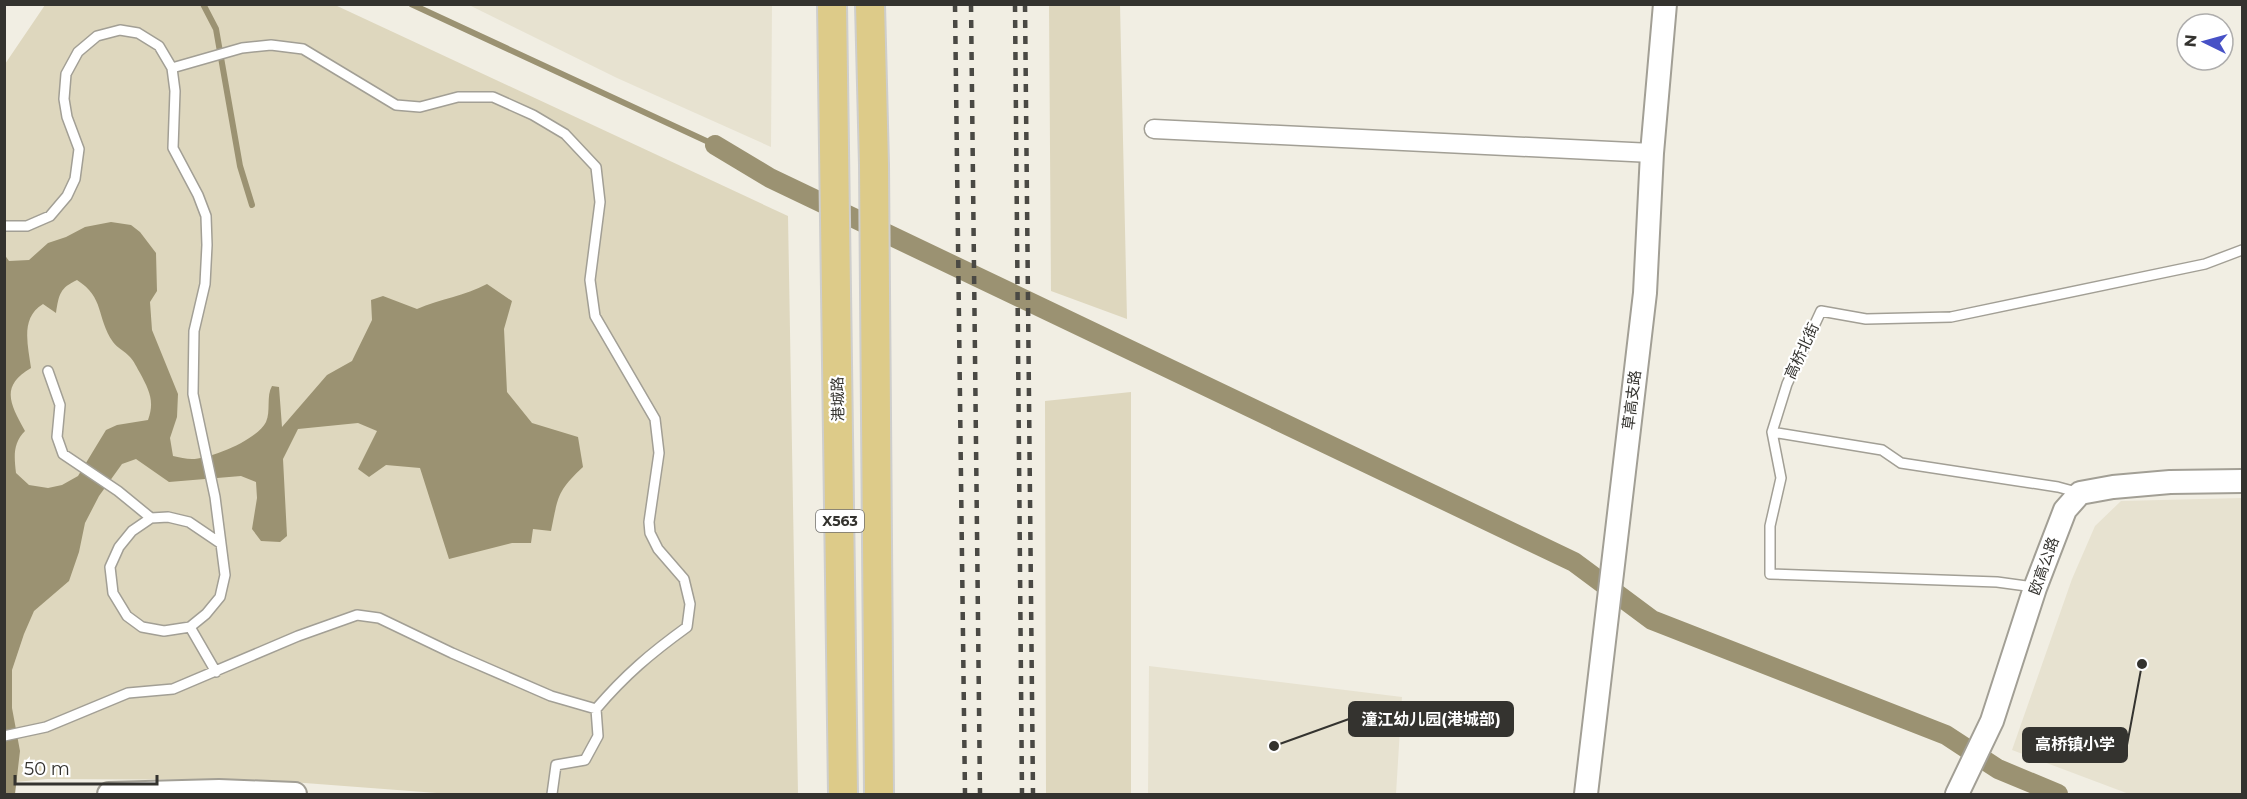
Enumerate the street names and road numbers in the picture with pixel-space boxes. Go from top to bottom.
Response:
street label: 高桥北街 [1780,320,1823,382]
street label: 草高支路 [1618,369,1645,431]
street label: 港城路 [828,376,847,422]
road number: X563 [816,510,864,532]
street label: 欧高公路 [2024,534,2063,597]

